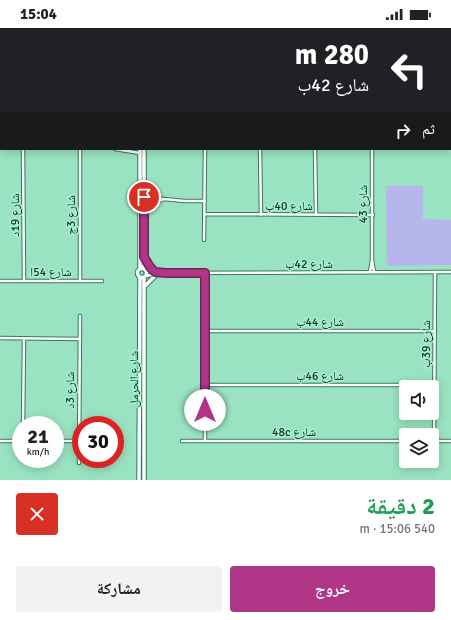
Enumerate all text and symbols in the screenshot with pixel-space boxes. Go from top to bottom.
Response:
text: 15:04 [20,5,57,23]
text: 280 m [295,38,369,72]
icon: left [383,44,435,96]
text: شارع 42ب [297,74,369,96]
icon: right [392,120,414,142]
text: ثم [422,120,435,138]
pin [127,180,161,214]
street label: شارع 43 [356,185,371,223]
icon: arrive [133,186,155,208]
street label: شارع 19د [8,193,23,237]
street label: شارع 3ج [64,195,79,235]
street label: شارع 40ب [265,199,313,214]
street label: شارع 42ب [285,257,333,272]
street label: شارع 54ا [30,265,72,280]
street label: شارع 44ب [296,315,344,330]
street label: شارع 39ب [419,320,434,368]
street label: شارع الحرمل [127,351,142,407]
street label: شارع 46ب [296,369,344,384]
street label: شارع 3د [63,371,78,408]
map controls [399,380,439,468]
button: sound [399,380,439,420]
position arrow [184,389,226,431]
speed limit sign: 30 [72,416,124,468]
text: 21 [27,424,49,449]
street label: 48c شارع [272,425,316,440]
button: layers [399,428,439,468]
text: km/h [27,446,49,458]
text: 2 دقيقة [366,491,435,521]
button: close [16,493,58,535]
text: 540 m · 15:06 [359,521,435,537]
button: مشاركة [16,566,222,612]
button: خروج [230,566,435,612]

